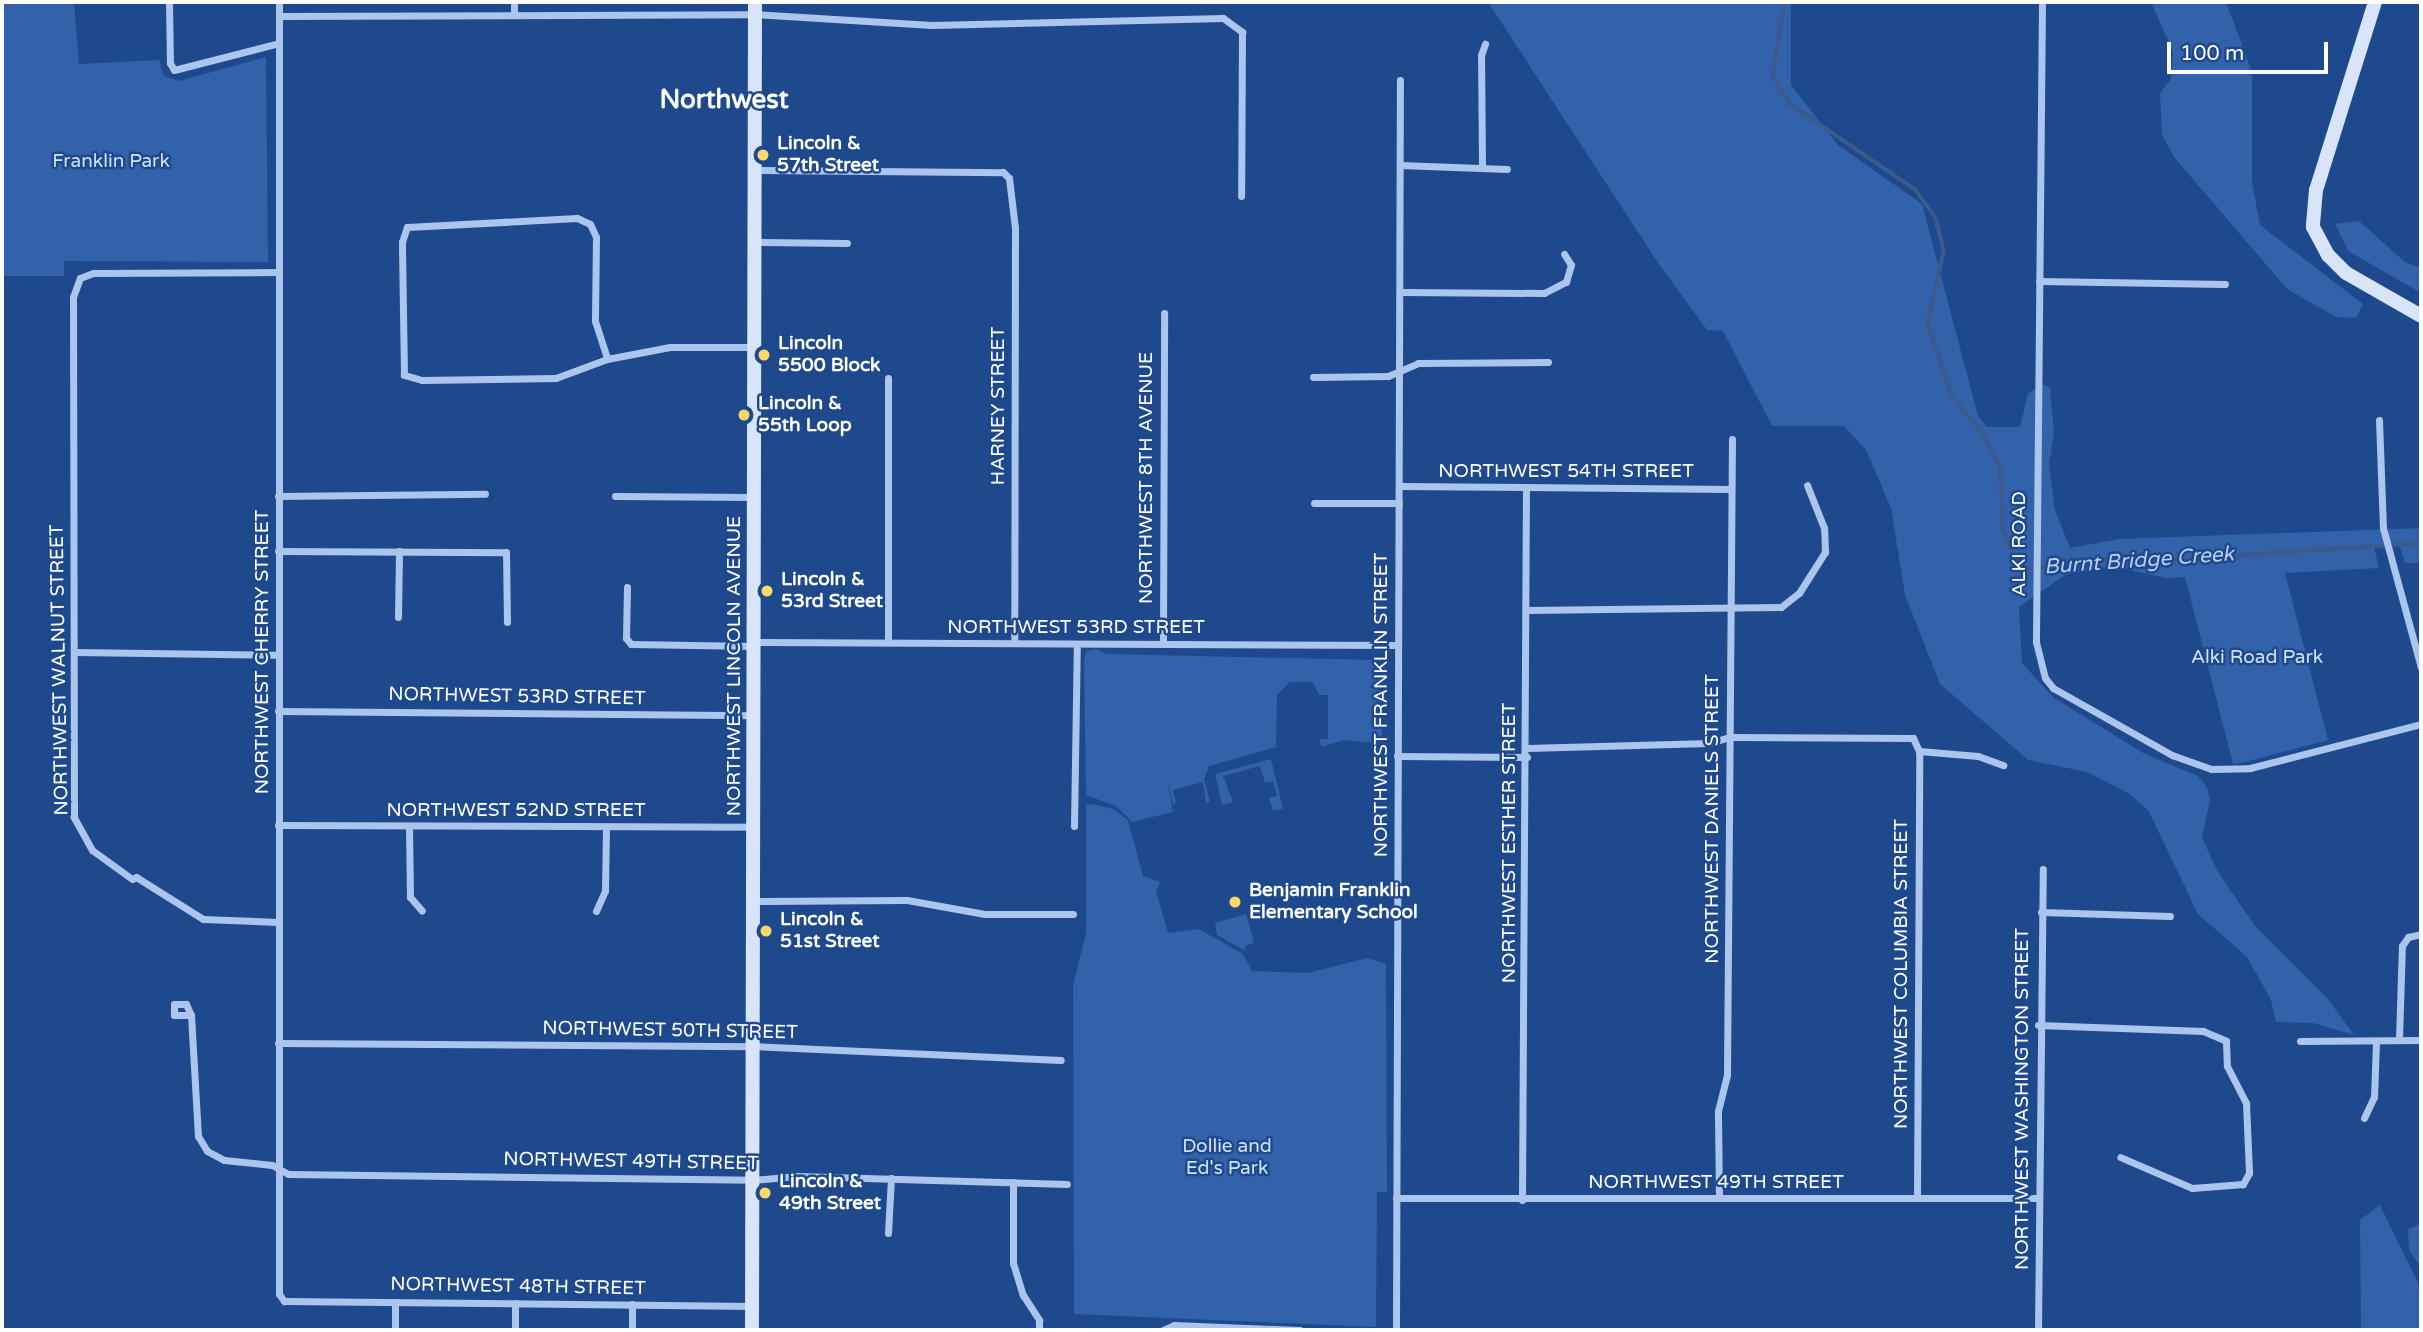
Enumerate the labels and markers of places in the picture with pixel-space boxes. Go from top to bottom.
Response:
place label: Lincoln & 57th Street [777,133,879,177]
marker: Lincoln & 57th Street [755,147,771,163]
place label: Lincoln 5500 Block [778,333,880,377]
marker: Lincoln 5500 Block [756,347,772,363]
place label: Lincoln & 55th Loop [758,393,852,437]
marker: Lincoln & 55th Loop [736,407,752,423]
place label: Lincoln & 53rd Street [781,569,883,613]
marker: Lincoln & 53rd Street [759,583,775,599]
place label: Benjamin Franklin Elementary School [1249,880,1418,924]
marker: Benjamin Franklin Elementary School [1227,894,1243,910]
place label: Lincoln & 51st Street [780,909,879,953]
marker: Lincoln & 51st Street [758,923,774,939]
place label: Lincoln & 49th Street [779,1171,881,1215]
marker: Lincoln & 49th Street [757,1185,773,1201]

